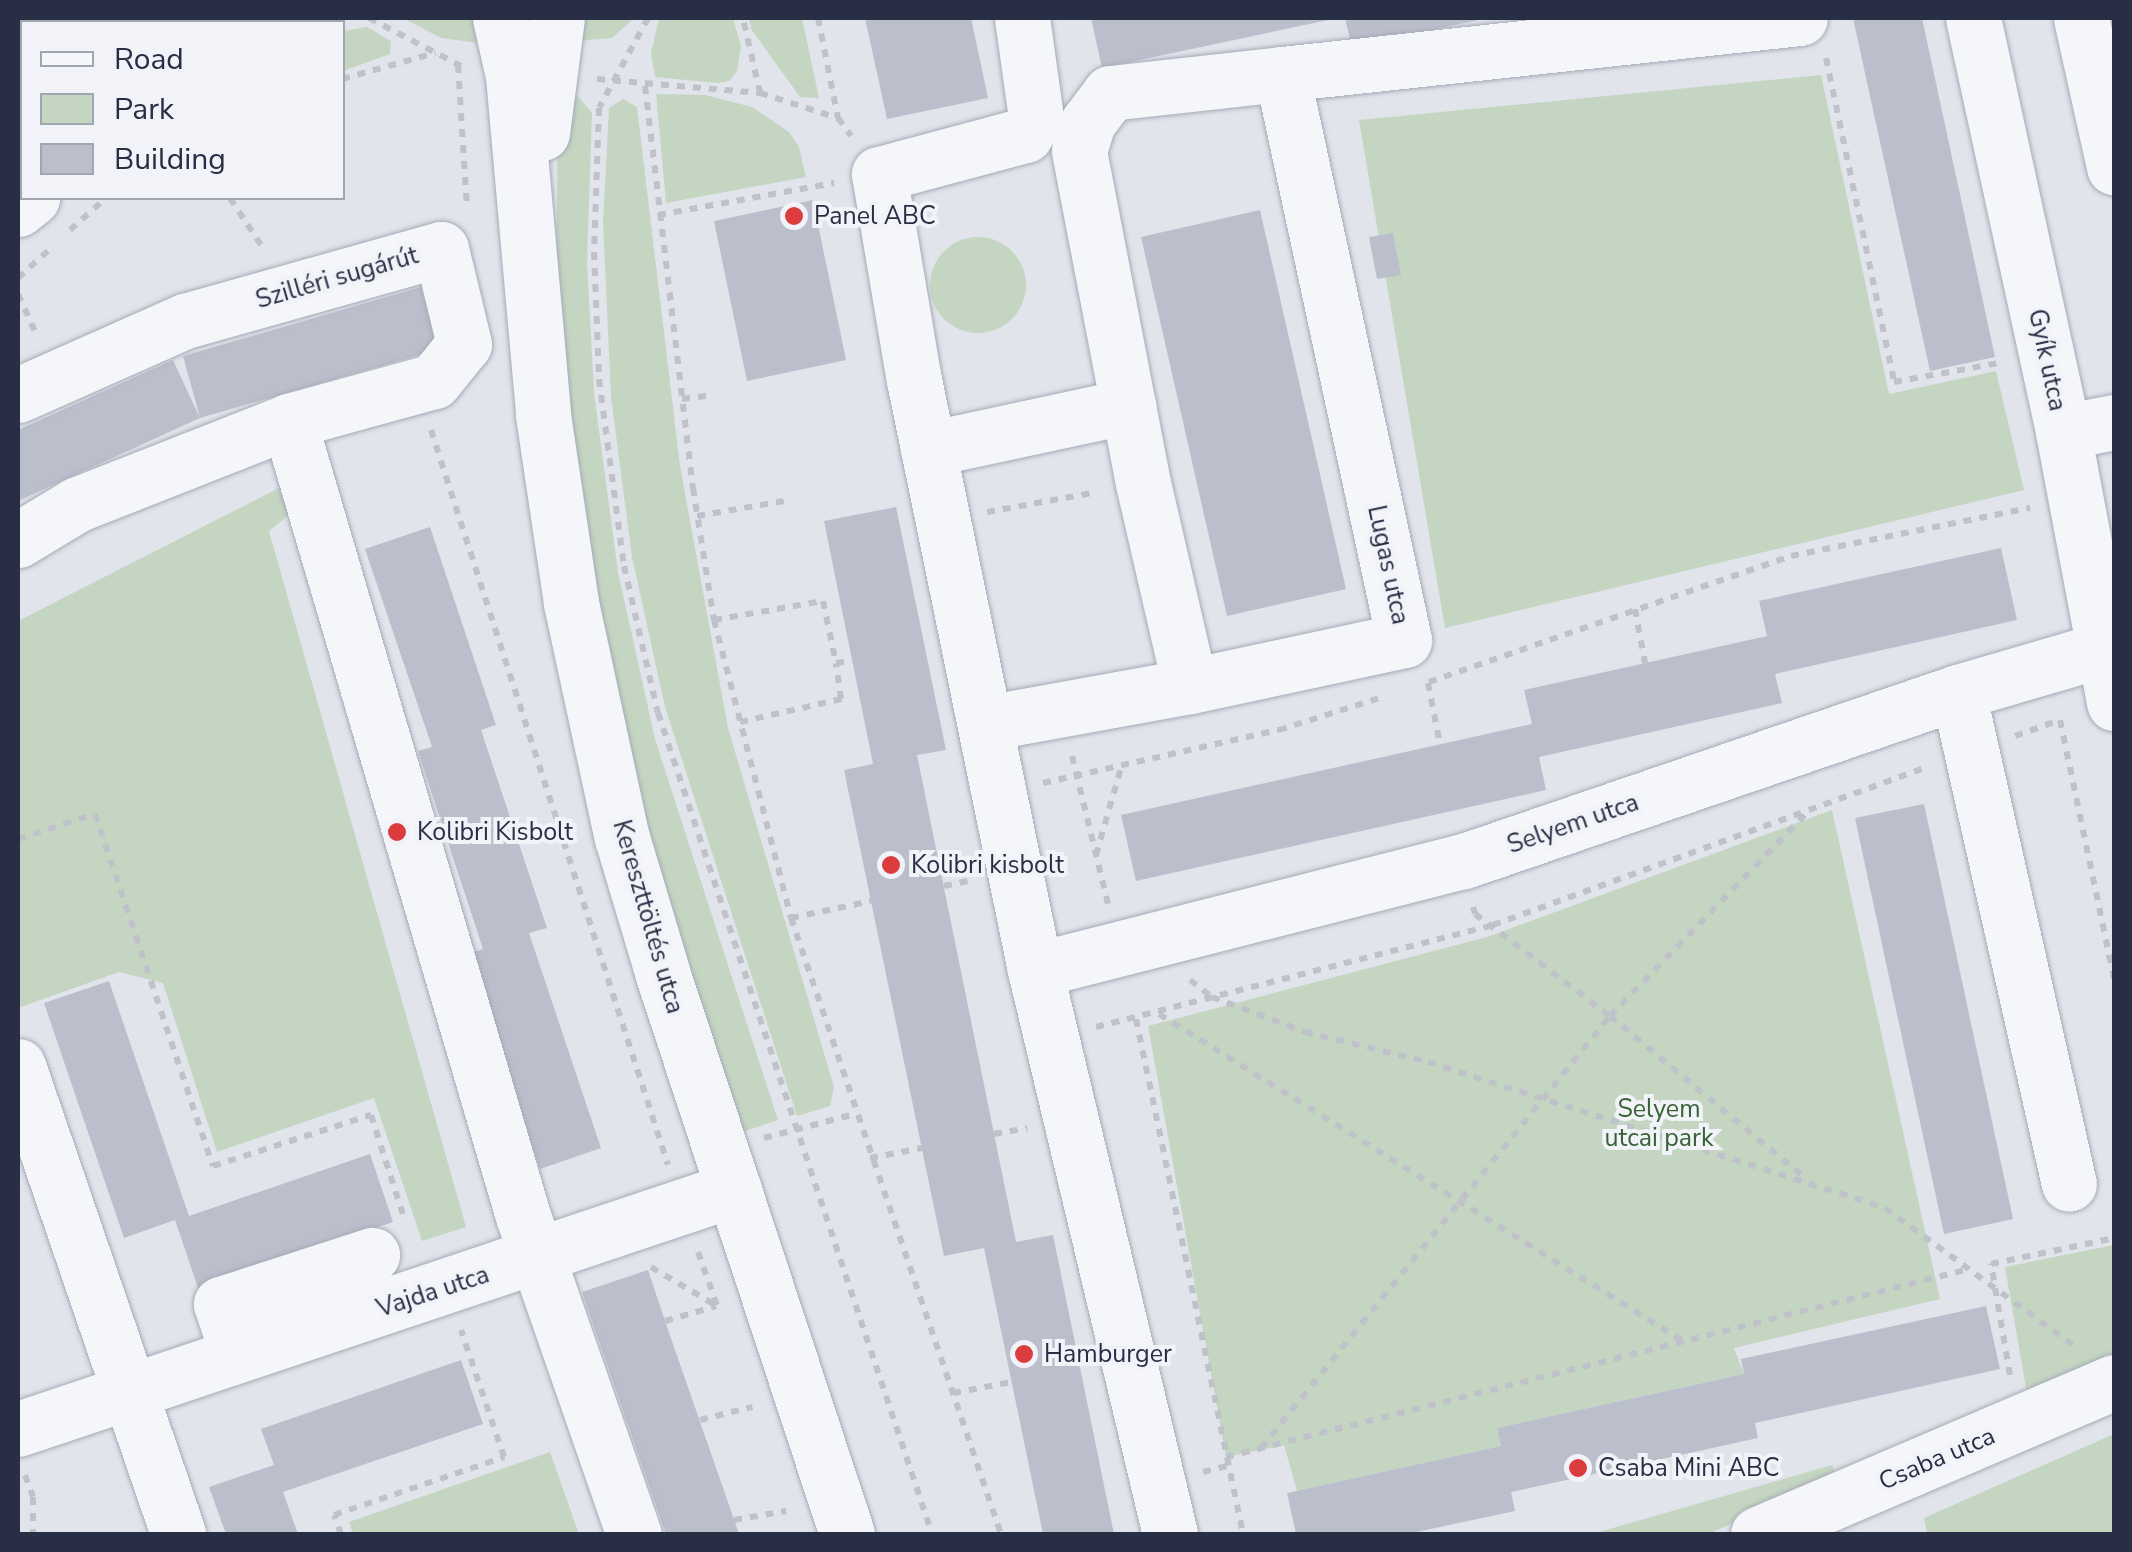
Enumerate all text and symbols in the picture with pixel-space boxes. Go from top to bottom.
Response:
legend [20,20,345,200]
text: Road [114,39,184,80]
text: Park [114,89,174,130]
text: Building [114,139,226,180]
place label: Panel ABC [814,201,936,231]
marker: Panel ABC [783,205,805,227]
street label: Szilléri sugárút [252,240,422,316]
street label: Gyík utca [2022,306,2072,414]
street label: Lugas utca [1361,503,1415,627]
street label: Selyem utca [1503,788,1643,860]
place label: Kolibri Kisbolt [417,817,573,847]
street label: Kereszttöltés utca [606,817,690,1017]
marker: Kolibri Kisbolt [386,821,408,843]
place label: Kolibri kisbolt [911,850,1064,880]
marker: Kolibri kisbolt [880,854,902,876]
park label: Selyem utcai park [1605,1095,1713,1154]
street label: Vajda utca [373,1260,493,1324]
place label: Hamburger [1044,1339,1172,1369]
marker: Hamburger [1013,1343,1035,1365]
street label: Csaba utca [1874,1421,2000,1497]
place label: Csaba Mini ABC [1598,1453,1780,1483]
marker: Csaba Mini ABC [1567,1457,1589,1479]

